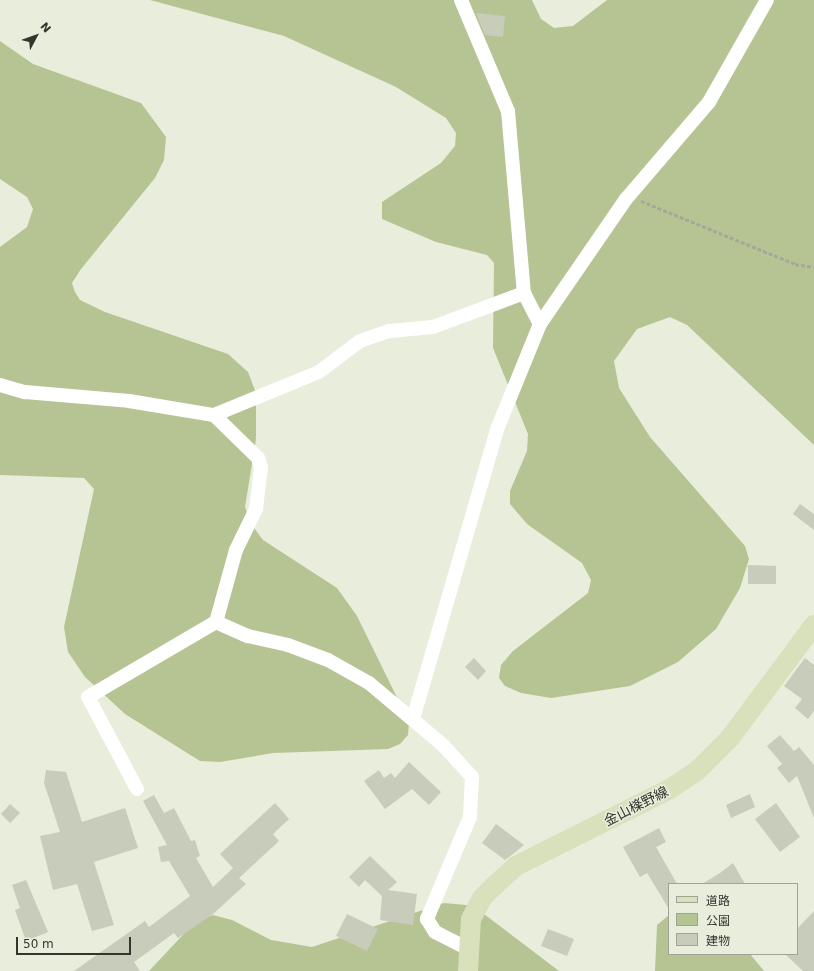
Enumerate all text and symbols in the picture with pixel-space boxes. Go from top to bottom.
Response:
north arrow [16,16,56,56]
text: N [38,20,53,36]
street label: 金山檪野線 [601,783,671,829]
legend [668,883,798,955]
text: 道路 [706,894,730,908]
text: 公園 [706,914,730,928]
scale bar [18,929,133,955]
text: 建物 [706,934,730,948]
text: 50 m [23,937,54,951]

